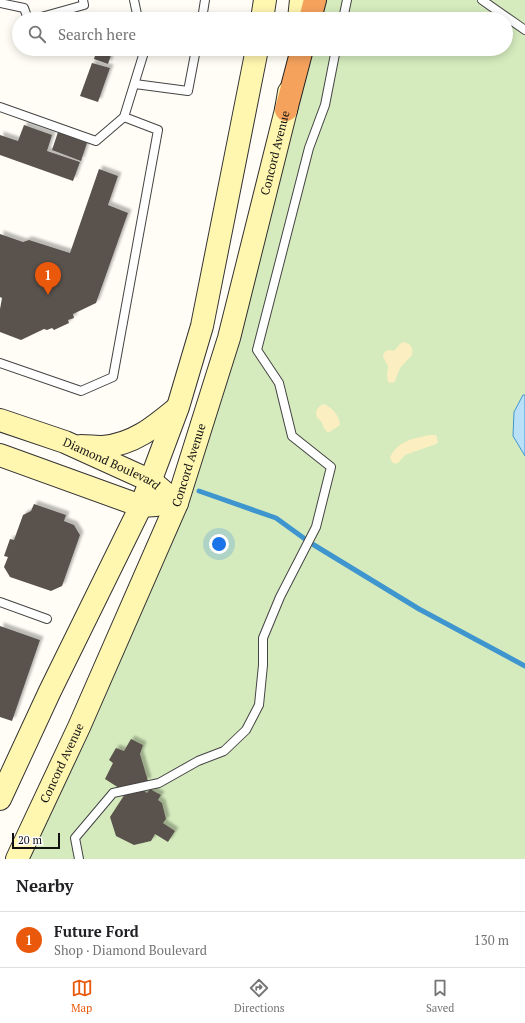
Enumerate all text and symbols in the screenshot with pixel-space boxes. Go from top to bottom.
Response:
search box [12,12,513,56]
icon: search [26,23,48,45]
text: Search here [58,24,136,44]
street label: Concord Avenue [257,109,293,197]
pin: 1 [35,262,61,295]
street label: Concord Avenue [168,421,209,509]
street label: Diamond Boulevard [61,434,164,493]
your location [209,534,229,554]
street label: Concord Avenue [36,721,87,805]
scale bar [12,831,60,850]
text: 20 m [18,833,42,847]
text: Nearby [16,874,74,897]
text: Future Ford [54,921,139,941]
text: 1 [25,931,33,949]
text: 130 m [474,931,509,949]
text: Shop · Diamond Boulevard [54,941,207,959]
tab: Map [71,977,93,1015]
tab: Directions [234,977,285,1015]
tab: Saved [426,977,454,1015]

